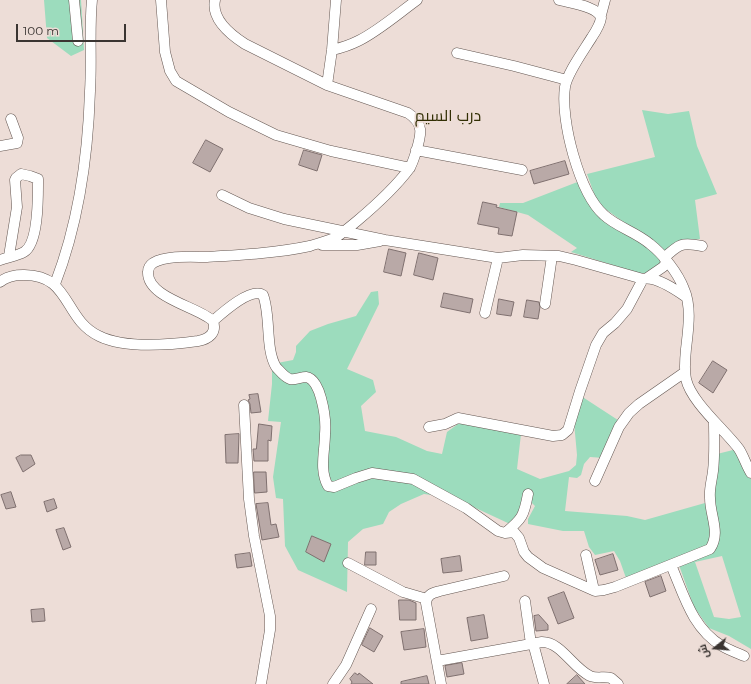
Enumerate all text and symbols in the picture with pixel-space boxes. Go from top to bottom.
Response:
scale bar [18,16,128,42]
text: 100 m [23,23,59,38]
district label: درب السيم [415,106,481,126]
north arrow [695,628,735,668]
text: ش [695,643,712,660]

